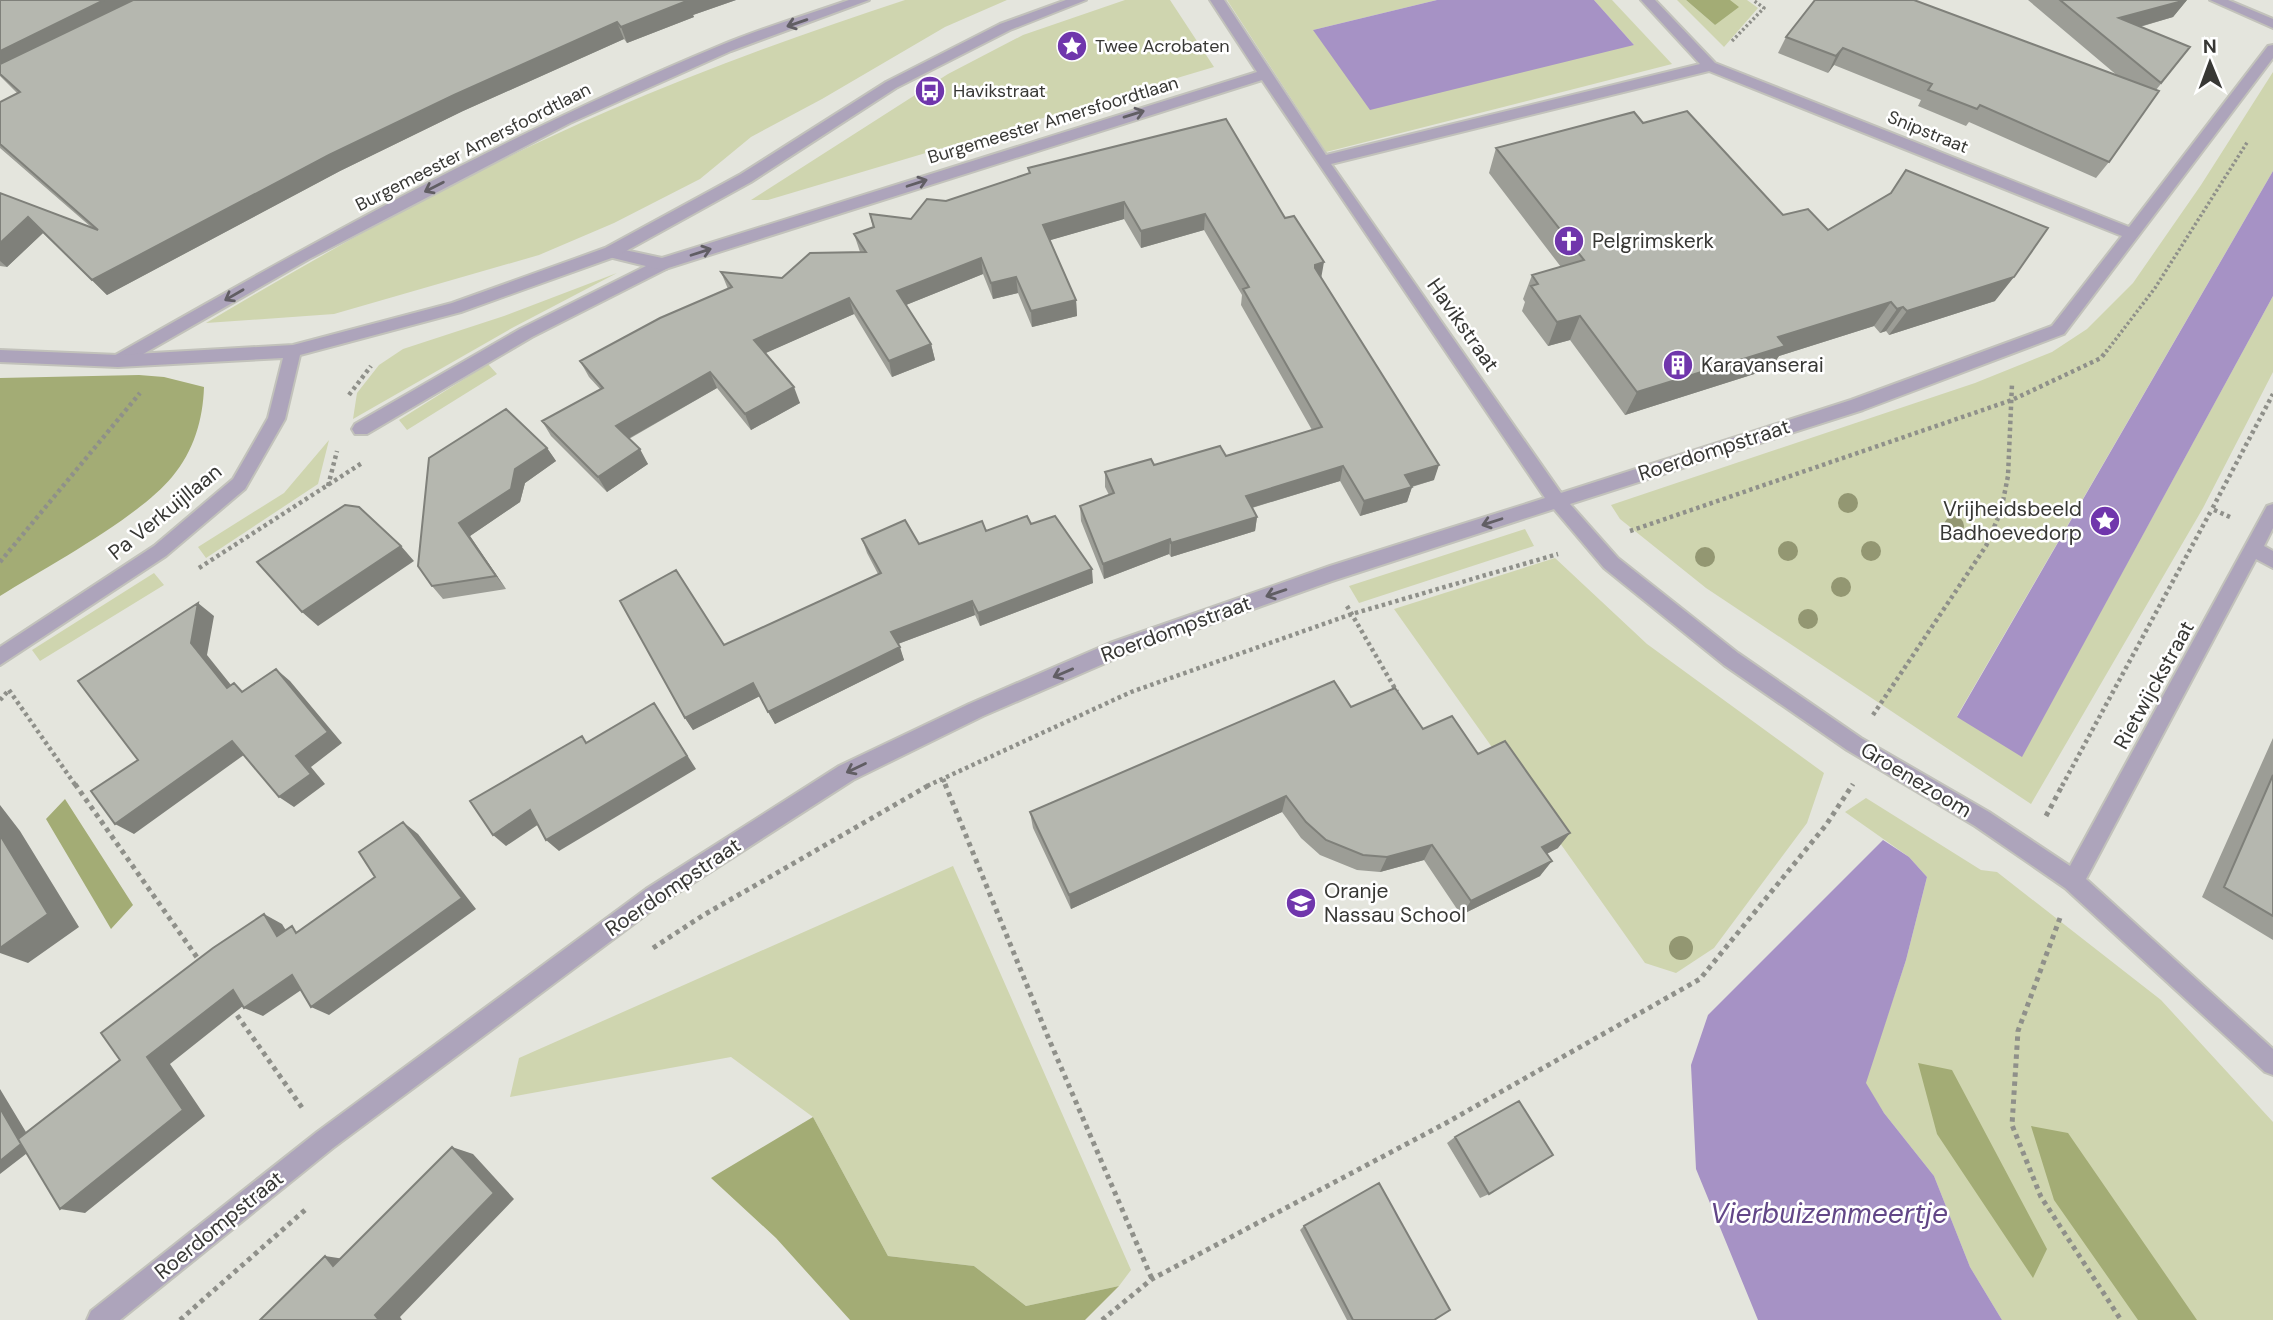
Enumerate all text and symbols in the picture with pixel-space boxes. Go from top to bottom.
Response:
one-way arrow [787,18,809,30]
north arrow [2175,28,2245,98]
place icon: Twee Acrobaten [1055,29,1089,63]
place label: Twee Acrobaten [1095,34,1230,58]
text: N [2203,34,2217,59]
street label: Burgemeester Amersfoordtlaan [925,70,1181,170]
bus stop icon: Havikstraat [913,74,947,108]
street label: Burgemeester Amersfoordtlaan [351,77,595,217]
place label: Havikstraat [953,79,1046,103]
street label: Snipstraat [1884,105,1972,159]
one-way arrow [1123,107,1145,120]
one-way arrow [906,175,928,188]
one-way arrow [424,181,445,195]
church icon: Pelgrimskerk [1552,224,1586,258]
place label: Pelgrimskerk [1592,227,1714,255]
one-way arrow [689,244,711,257]
street label: Havikstraat [1420,273,1506,377]
one-way arrow [224,288,244,302]
building icon: Karavanserai [1661,348,1695,382]
place label: Karavanserai [1701,351,1824,379]
street label: Roerdompstraat [1635,412,1793,488]
street label: Pa Verkuijllaan [103,458,227,566]
place label: Vrijheidsbeeld Badhoevedorp [1940,495,2082,547]
place icon: Vrijheidsbeeld Badhoevedorp [2088,504,2122,538]
one-way arrow [1481,517,1503,529]
one-way arrow [1265,588,1287,600]
street label: Roerdompstraat [1097,589,1255,669]
street label: Rietwijckstraat [2107,616,2201,754]
one-way arrow [1052,667,1074,680]
street label: Groenezoom [1855,736,1977,824]
one-way arrow [846,761,867,775]
street label: Roerdompstraat [600,831,746,943]
place label: Oranje Nassau School [1324,877,1466,929]
school or university icon: Oranje Nassau School [1284,886,1318,920]
street label: Roerdompstraat [149,1164,289,1286]
water label: Vierbuizenmeertje [1710,1195,1948,1232]

